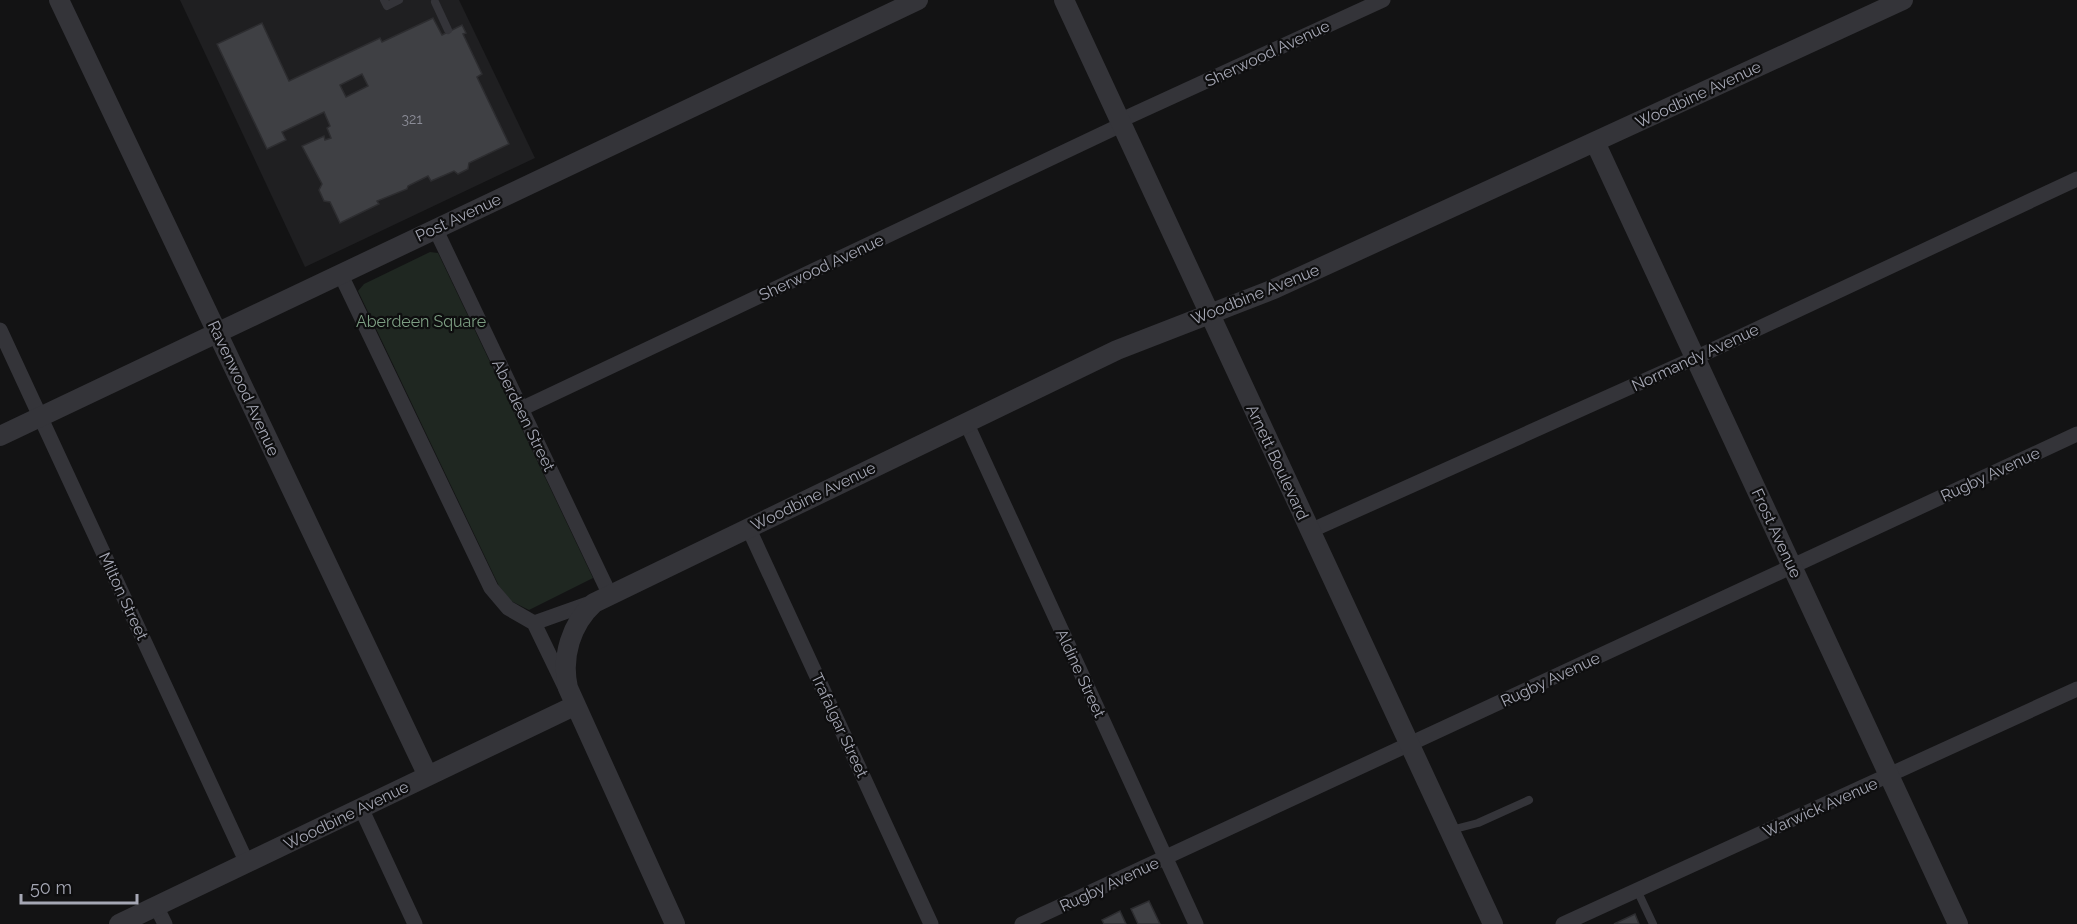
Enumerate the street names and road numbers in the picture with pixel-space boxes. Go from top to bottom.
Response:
street label: Sherwood Avenue [1202,16,1333,91]
street label: Woodbine Avenue [1632,57,1764,132]
street label: Post Avenue [412,189,504,246]
street label: Sherwood Avenue [756,230,887,305]
street label: Woodbine Avenue [1188,260,1322,329]
street label: Ravenwood Avenue [204,318,283,459]
street label: Normandy Avenue [1629,320,1762,395]
street label: Aberdeen Street [488,356,559,475]
street label: Arnett Boulevard [1242,401,1313,523]
street label: Rugby Avenue [1938,443,2043,506]
street label: Woodbine Avenue [748,458,879,535]
street label: Frost Avenue [1748,485,1806,581]
street label: Milton Street [95,549,152,644]
street label: Aldine Street [1052,626,1110,721]
street label: Rugby Avenue [1498,648,1603,711]
street label: Trafalgar Street [807,670,872,781]
street label: Warwick Avenue [1760,774,1881,841]
street label: Woodbine Avenue [281,777,412,854]
street label: Rugby Avenue [1057,853,1162,916]

